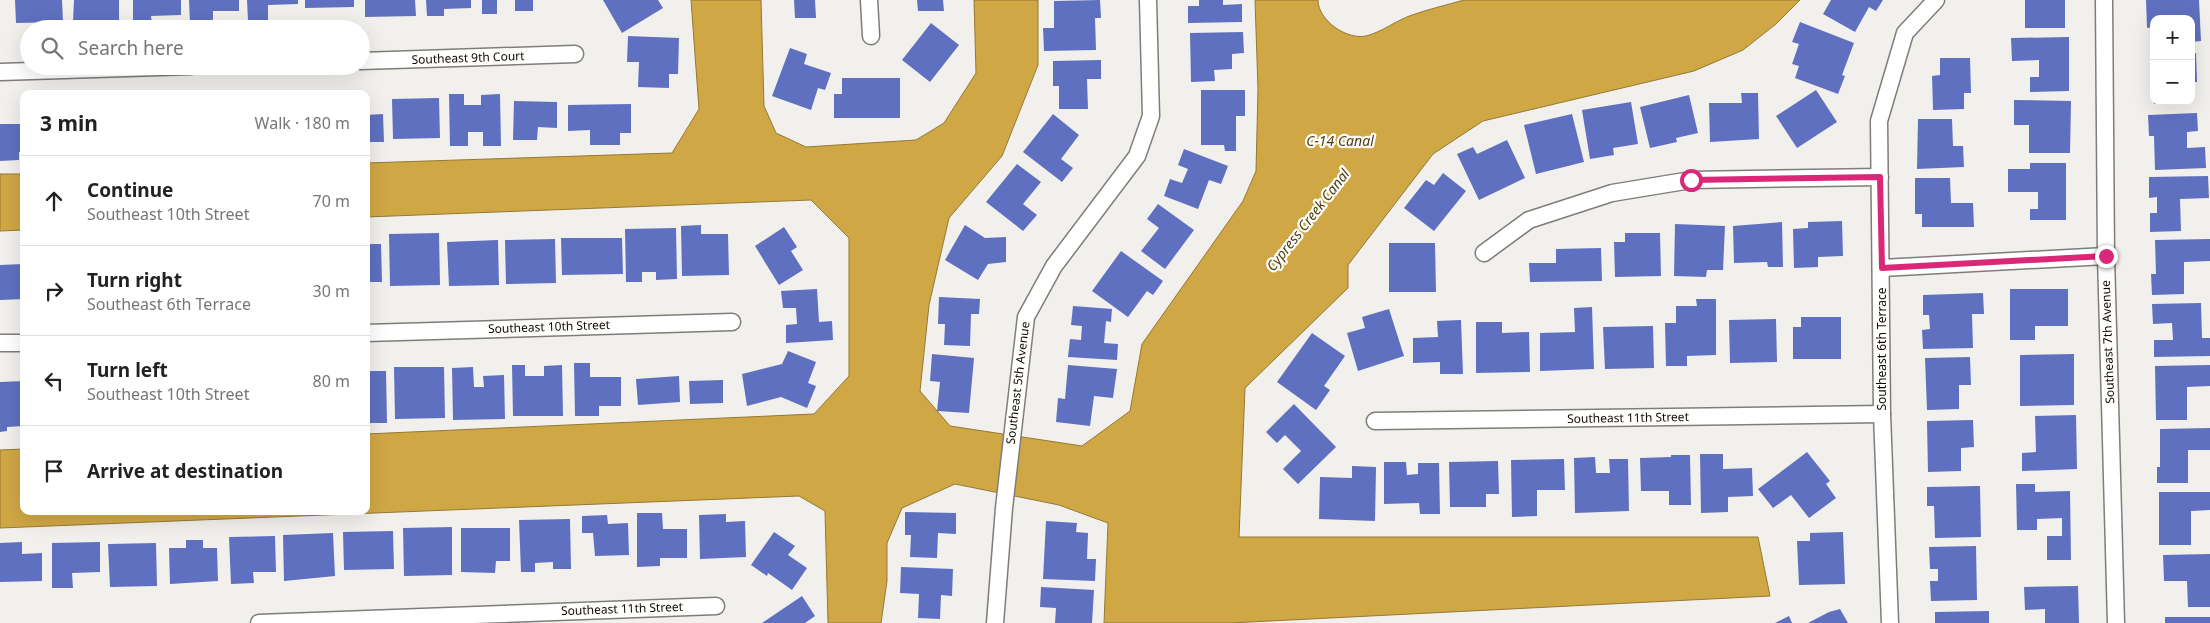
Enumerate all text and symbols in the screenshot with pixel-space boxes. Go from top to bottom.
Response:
map controls [2150,15,2195,105]
button: + [2150,15,2195,60]
search box [20,20,370,75]
icon: search [38,34,66,62]
text: Search here [78,35,184,61]
street label: Southeast 9th Court [411,47,525,68]
button: − [2150,60,2195,105]
text: 3 min [40,109,98,137]
text: Walk · 180 m [255,112,350,134]
water label: C-14 Canal [1306,131,1374,150]
water label: Cypress Creek Canal [1262,164,1354,275]
route start [1680,169,1703,192]
text: Continue [87,177,173,203]
icon: ahead [40,187,68,215]
text: 70 m [313,190,350,212]
text: Southeast 10th Street [87,203,249,225]
route end [2095,245,2118,268]
text: Turn right [87,267,182,293]
icon: right [40,277,68,305]
text: 30 m [313,280,350,302]
street label: Southeast 7th Avenue [2097,280,2118,404]
street label: Southeast 6th Terrace [1873,287,1890,410]
text: Southeast 6th Terrace [87,293,251,315]
street label: Southeast 10th Street [488,316,611,337]
street label: Southeast 5th Avenue [1002,320,1033,445]
text: Turn left [87,357,168,383]
icon: left [40,367,68,395]
text: 80 m [313,370,350,392]
text: Southeast 10th Street [87,383,249,405]
street label: Southeast 11th Street [1567,408,1690,427]
icon: arrive [40,457,68,485]
text: Arrive at destination [87,458,283,484]
street label: Southeast 11th Street [561,598,684,619]

